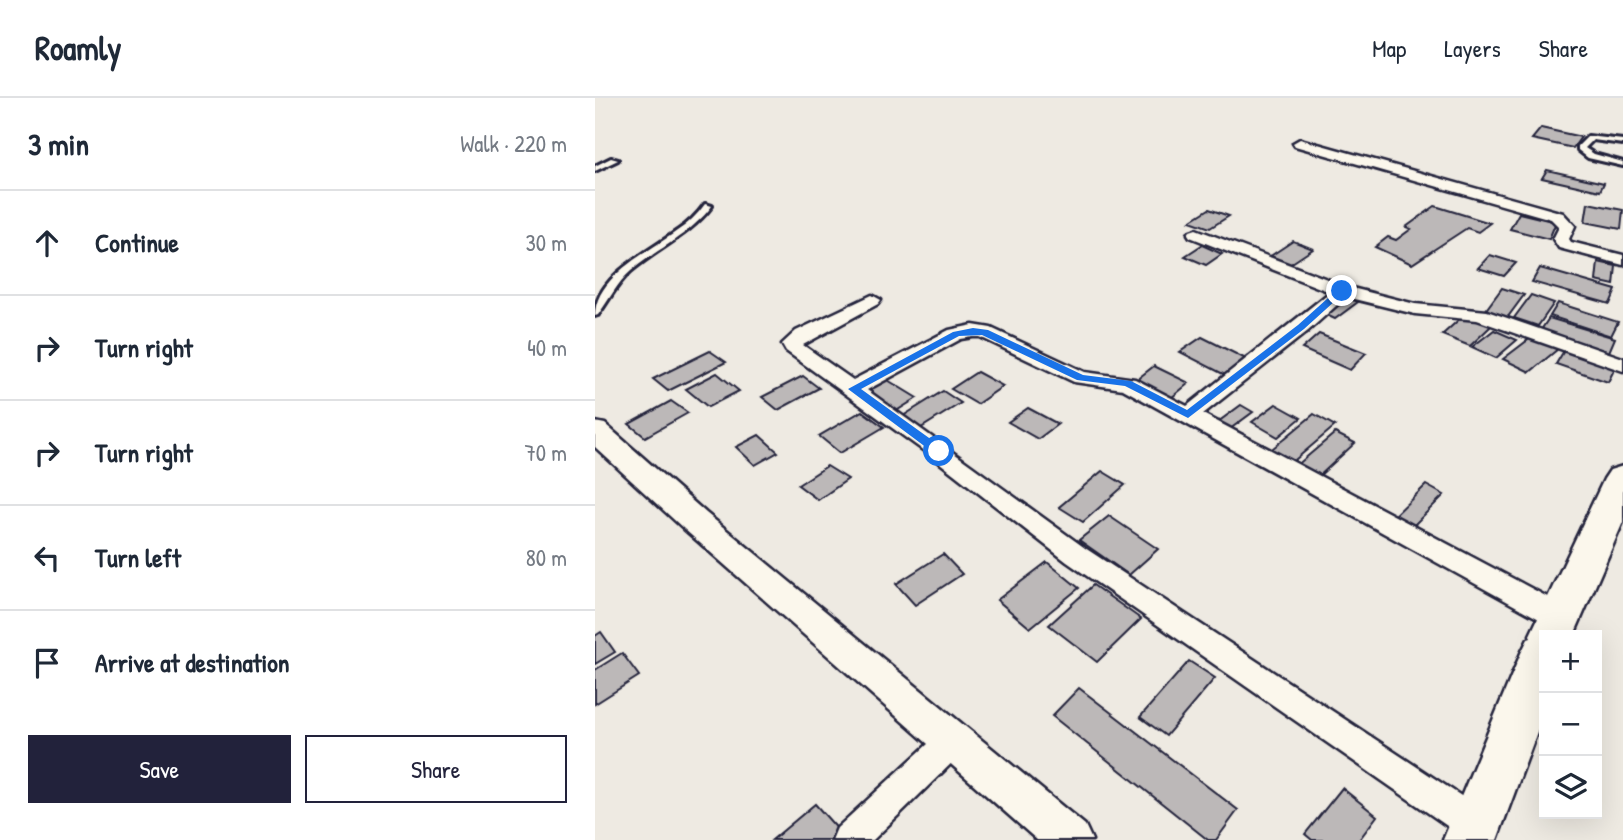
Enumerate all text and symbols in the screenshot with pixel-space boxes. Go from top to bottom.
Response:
text: Roamly [35,26,121,70]
text: Map [1372,32,1406,64]
text: Layers [1444,32,1501,64]
text: Share [1539,32,1588,64]
text: 3 min [28,124,89,164]
text: Walk · 220 m [460,128,567,159]
icon: ahead [28,224,66,262]
text: Continue [95,225,179,260]
text: 30 m [525,227,567,258]
route end [1326,275,1357,306]
icon: right [28,329,66,367]
text: Turn right [95,330,193,365]
text: 40 m [527,332,567,363]
icon: right [28,434,66,472]
text: Turn right [95,435,193,470]
route start [923,435,954,466]
text: 70 m [524,437,567,468]
icon: left [28,539,66,577]
text: Turn left [95,540,181,575]
text: 80 m [526,542,567,573]
map controls [1539,630,1602,819]
button: + [1539,630,1602,693]
icon: arrive [28,644,66,682]
text: Arrive at destination [95,645,290,680]
button: − [1539,693,1602,756]
button: Save [28,735,291,803]
button: Share [305,735,567,803]
button: layers [1539,756,1602,819]

